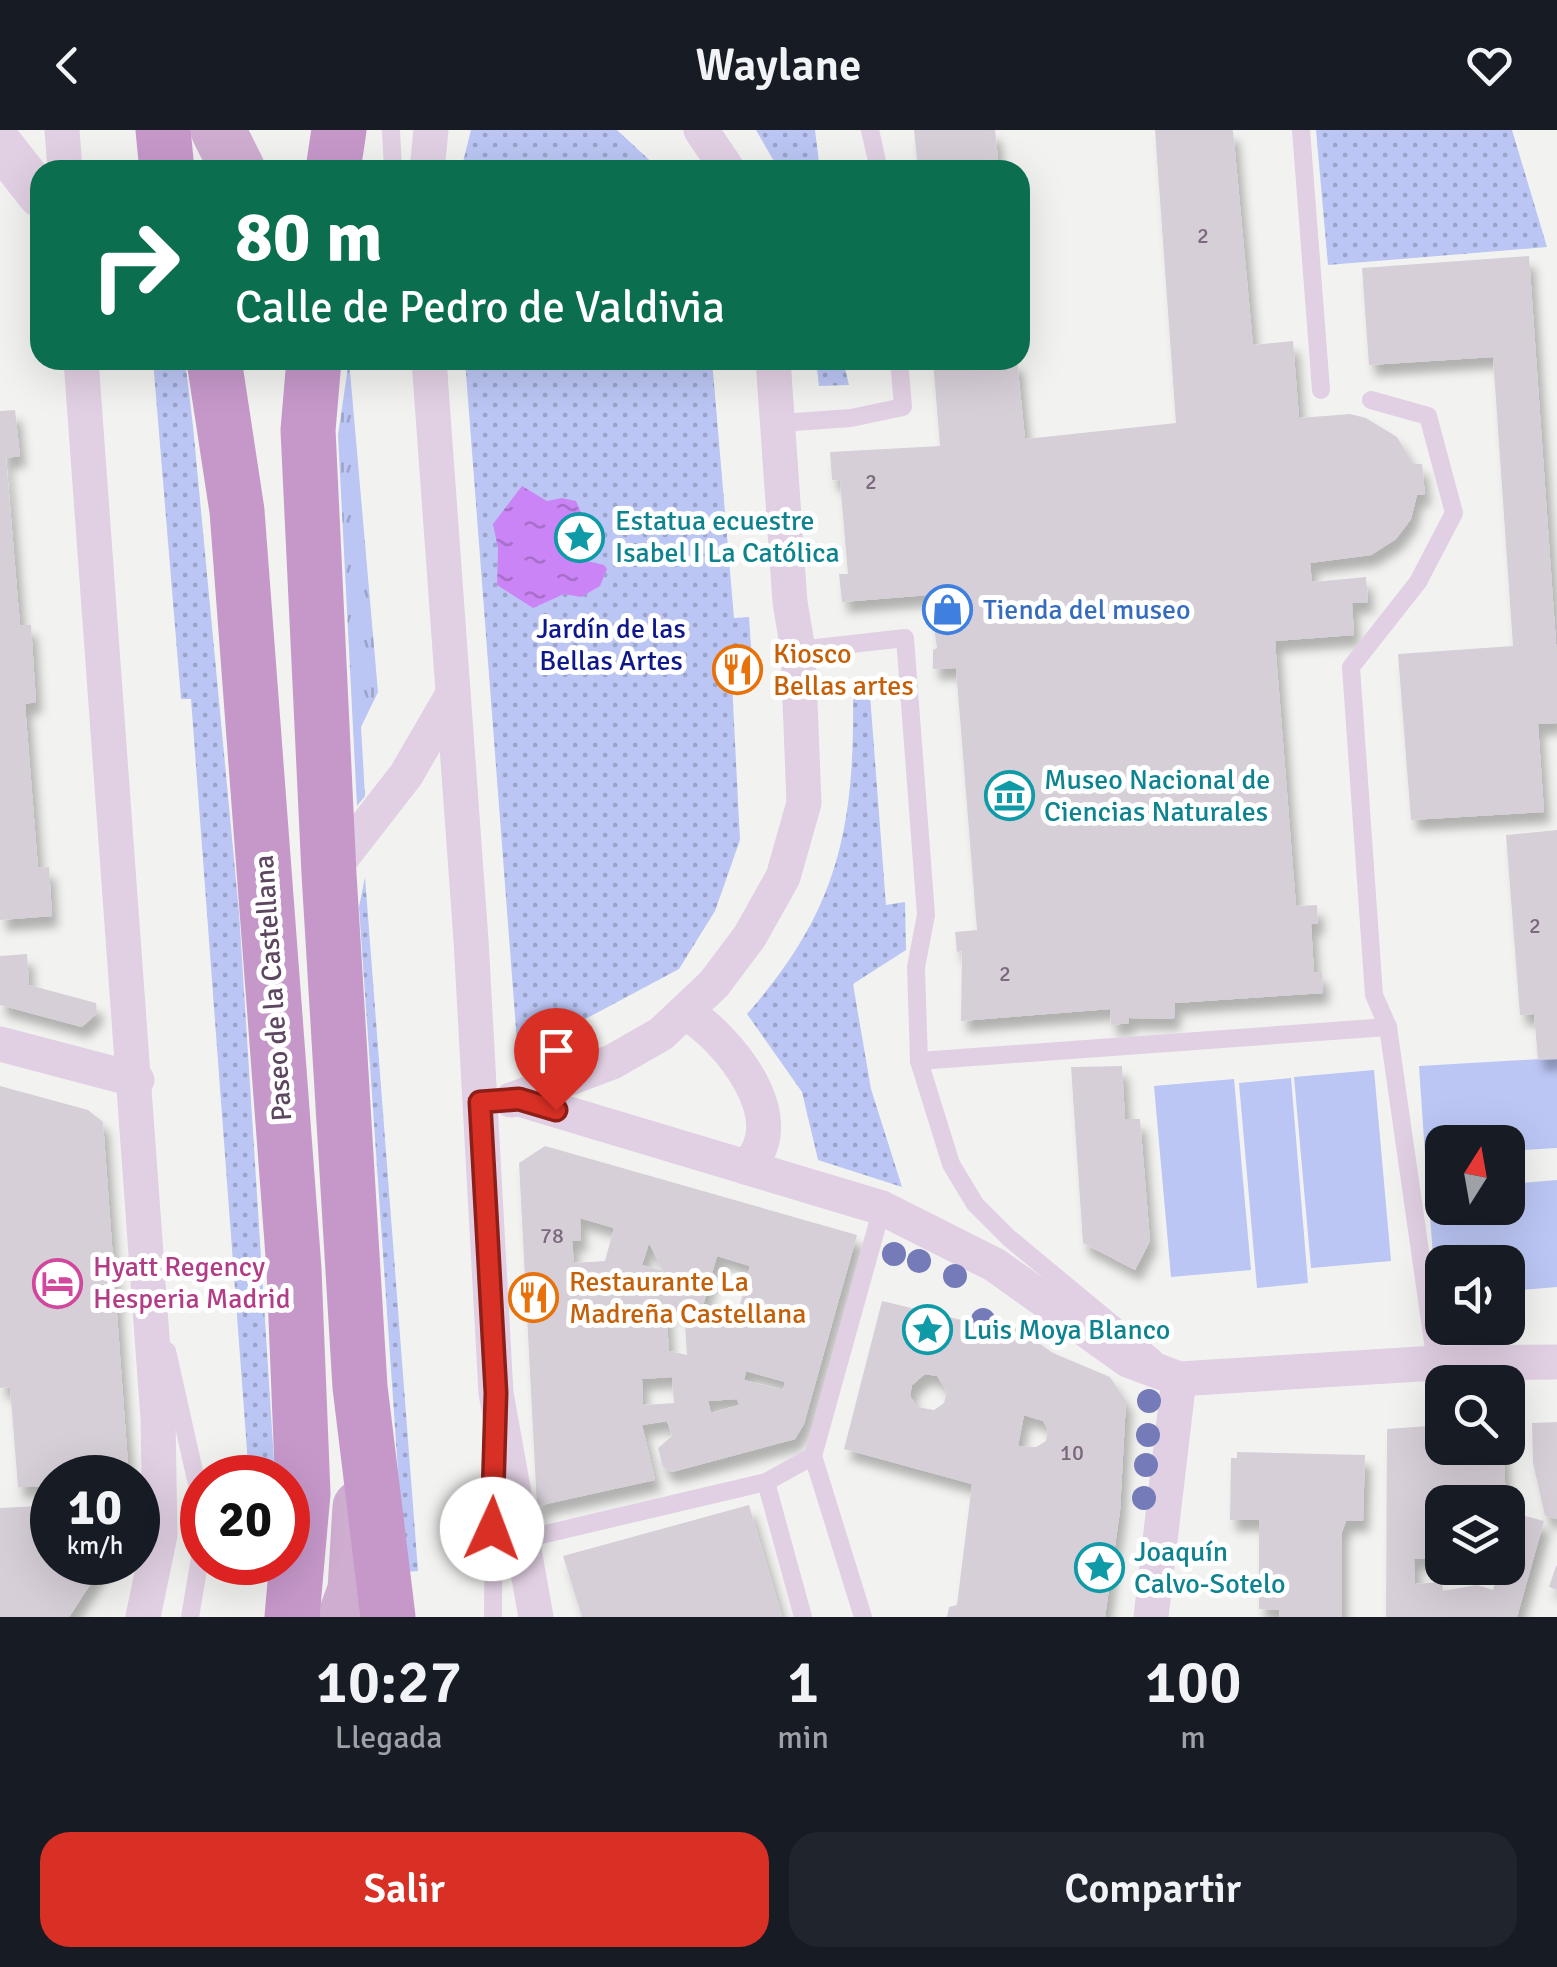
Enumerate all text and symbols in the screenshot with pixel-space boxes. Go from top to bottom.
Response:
icon: back [40,38,95,93]
text: Waylane [696,38,861,93]
icon: heart [1462,38,1517,93]
text: 80 m [235,194,383,280]
icon: right [70,200,200,330]
house number: 2 [1197,222,1209,249]
text: Calle de Pedro de Valdivia [235,280,725,335]
house number: 2 [865,468,877,495]
place label: Estatua ecuestre Isabel I La Católica [615,504,840,570]
place icon: Estatua ecuestre Isabel I La Católica [554,511,606,563]
shop icon: Tienda del museo [922,584,974,636]
place label: Tienda del museo [983,593,1191,627]
park label: Jardín de las Bellas Artes [536,612,686,678]
place label: Kiosco Bellas artes [773,637,914,703]
restaurant icon: Kiosco Bellas artes [712,644,764,696]
place label: Museo Nacional de Ciencias Naturales [1044,763,1270,829]
museum icon: Museo Nacional de Ciencias Naturales [983,770,1035,822]
street label: Paseo de la Castellana [247,854,299,1122]
house number: 2 [1529,912,1541,939]
house number: 2 [999,960,1011,987]
pin [514,1008,599,1111]
icon: arrive [529,1023,584,1078]
north arrow [1425,1125,1525,1225]
map controls [1425,1125,1525,1585]
house number: 78 [540,1222,564,1249]
button: sound [1425,1245,1525,1345]
place label: Hyatt Regency Hesperia Madrid [93,1250,290,1316]
hotel icon: Hyatt Regency Hesperia Madrid [32,1257,84,1309]
place label: Restaurante La Madreña Castellana [569,1265,807,1331]
restaurant icon: Restaurante La Madreña Castellana [508,1272,560,1324]
place icon: Luis Moya Blanco [902,1304,954,1356]
place label: Luis Moya Blanco [963,1313,1170,1347]
button: search [1425,1365,1525,1465]
house number: 10 [1060,1439,1084,1466]
speed limit sign: 20 [180,1455,310,1585]
text: 10 [68,1477,122,1539]
position arrow [440,1477,544,1581]
button: layers [1425,1485,1525,1585]
text: km/h [67,1530,123,1561]
place label: Joaquín Calvo-Sotelo [1134,1535,1286,1601]
place icon: Joaquín Calvo-Sotelo [1073,1542,1125,1594]
text: 10:27 [315,1646,462,1720]
text: 1 [787,1646,819,1720]
text: 100 [1144,1646,1242,1720]
text: Llegada [335,1718,443,1757]
text: min [777,1718,829,1757]
text: m [1180,1718,1206,1757]
button: Salir [40,1832,769,1947]
button: Compartir [789,1832,1517,1947]

